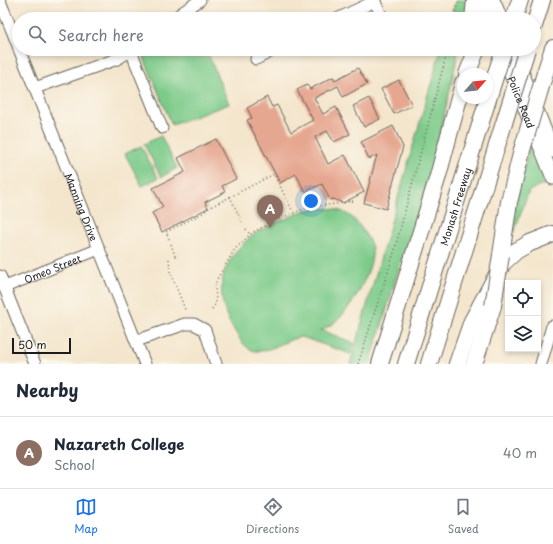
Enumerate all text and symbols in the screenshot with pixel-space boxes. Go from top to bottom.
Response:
search box [12,12,541,56]
icon: search [26,23,48,45]
text: Search here [58,23,144,46]
north arrow [457,68,493,104]
street label: Police Road [505,74,539,130]
street label: Monash Freeway [436,165,475,247]
street label: Manning Drive [62,171,102,243]
your location [301,191,321,211]
pin: A [257,195,283,228]
street label: Omeo Street [22,250,83,286]
map controls [505,280,541,352]
button: locate [505,280,541,316]
button: layers [505,316,541,352]
scale bar [12,336,71,355]
text: 50 m [18,336,47,353]
text: Nearby [16,377,78,403]
text: Nazareth College [54,432,184,455]
text: A [24,443,34,462]
text: 40 m [503,443,537,462]
text: School [54,455,95,474]
tab: Map [74,496,98,537]
tab: Directions [246,496,299,537]
tab: Saved [448,496,479,537]

